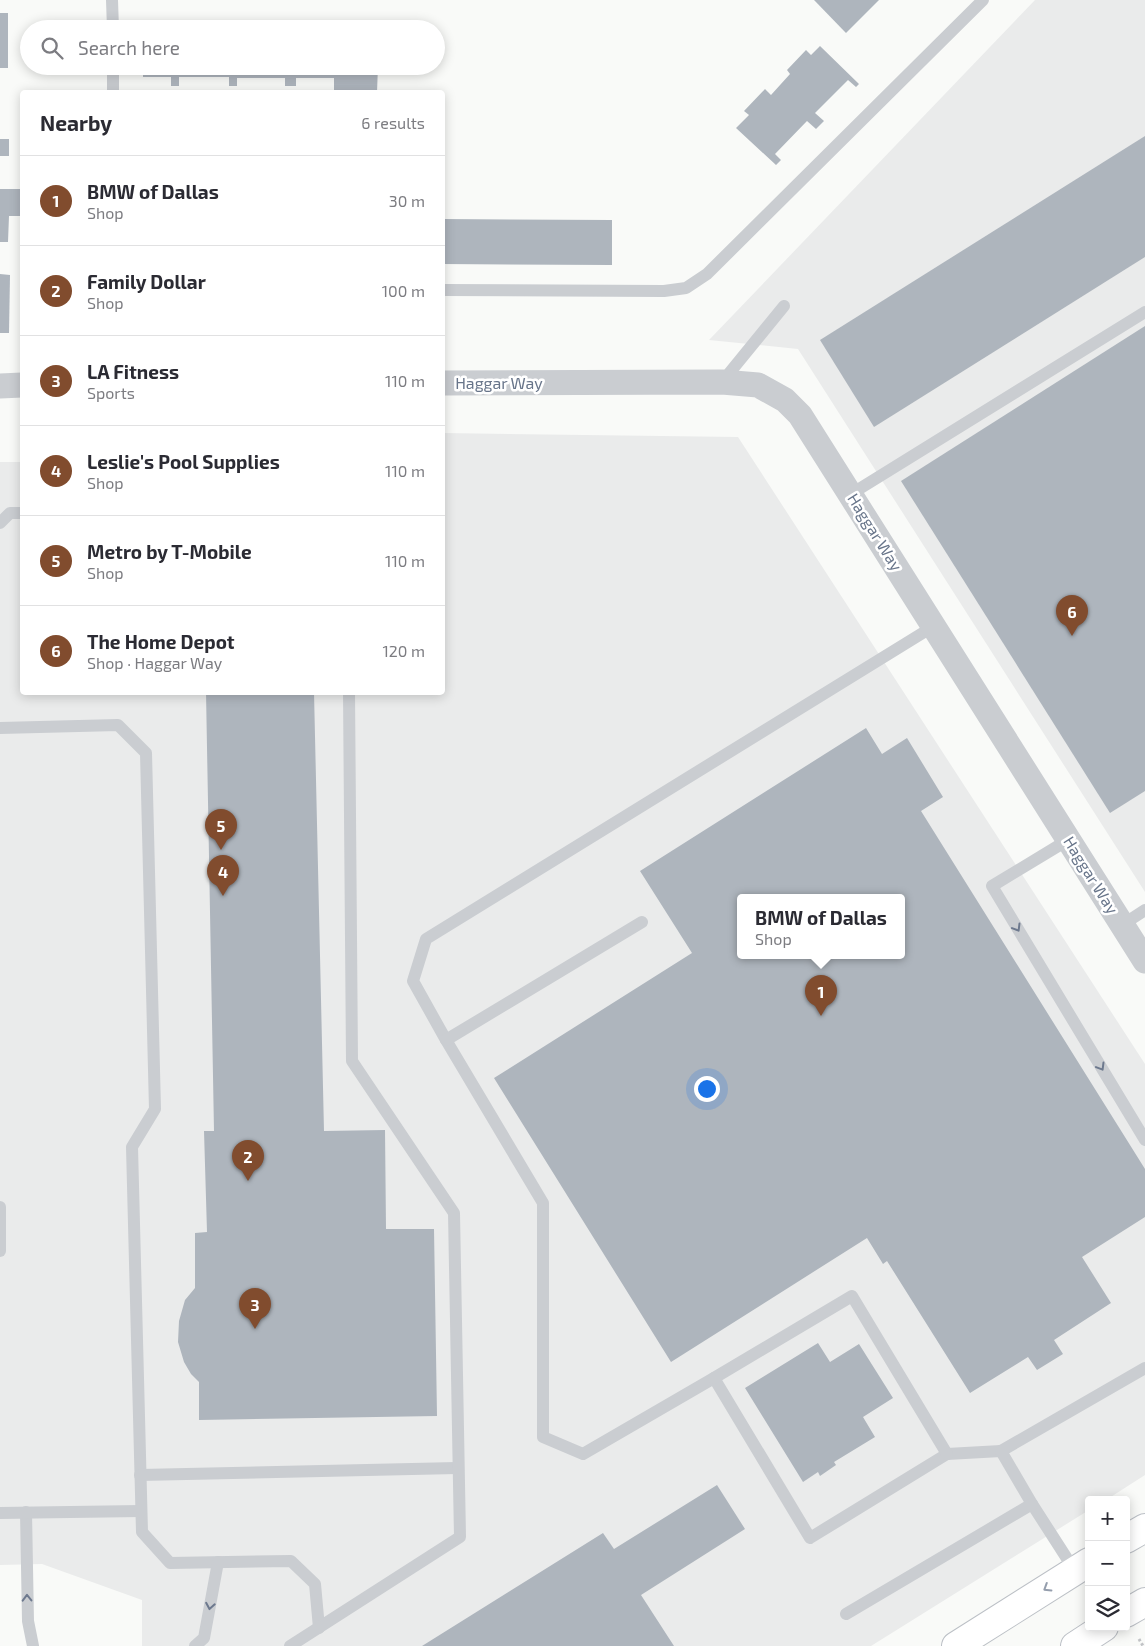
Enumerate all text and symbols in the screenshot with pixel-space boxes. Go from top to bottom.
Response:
search box [20,20,445,75]
icon: search [38,34,66,62]
text: Search here [78,36,180,59]
text: Nearby [40,110,112,135]
text: 6 results [361,113,425,132]
text: BMW of Dallas [87,180,219,203]
text: 1 [53,191,59,210]
text: 30 m [389,191,425,210]
text: Shop [87,203,124,222]
text: Family Dollar [87,270,206,293]
text: 2 [51,281,61,300]
text: 100 m [382,281,425,300]
text: Shop [87,293,124,312]
text: LA Fitness [87,360,179,383]
text: 3 [51,371,61,390]
text: 110 m [385,371,425,390]
street label: Haggar Way [455,373,543,392]
text: Sports [87,383,135,402]
text: Leslie's Pool Supplies [87,450,280,473]
text: 4 [51,461,61,480]
text: 110 m [385,461,425,480]
text: Shop [87,473,124,492]
street label: Haggar Way [844,490,907,574]
text: Metro by T-Mobile [87,540,252,563]
text: 5 [52,551,60,570]
text: 110 m [385,551,425,570]
text: Shop [87,563,124,582]
pin: 6 [1056,595,1088,636]
text: The Home Depot [87,630,235,653]
text: 6 [51,641,61,660]
text: 120 m [382,641,425,660]
text: Shop · Haggar Way [87,653,222,672]
pin: 5 [205,809,237,850]
street label: Haggar Way [1060,833,1123,917]
pin: 4 [207,855,239,896]
popup [737,894,905,959]
text: BMW of Dallas [755,906,887,929]
one-way arrow [1011,922,1020,932]
text: Shop [755,929,792,948]
pin: 1 [805,975,837,1016]
one-way arrow [1094,1062,1104,1071]
your location [694,1076,720,1102]
pin: 2 [232,1140,264,1181]
pin: 3 [239,1288,271,1329]
map controls [1085,1496,1130,1631]
button: + [1085,1496,1130,1541]
button: − [1085,1541,1130,1586]
one-way arrow [1044,1582,1053,1591]
button: layers [1085,1586,1130,1631]
one-way arrow [22,1593,33,1601]
one-way arrow [205,1602,215,1610]

